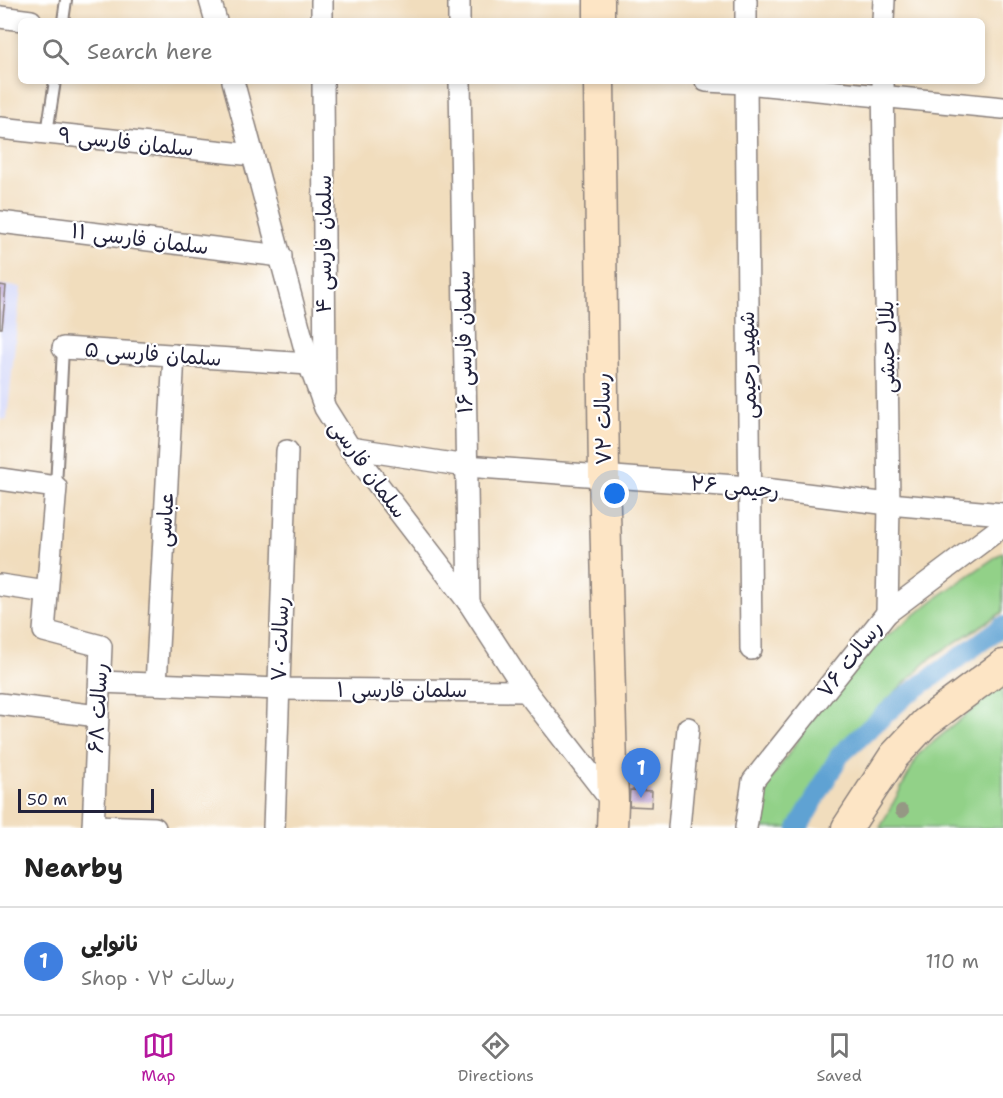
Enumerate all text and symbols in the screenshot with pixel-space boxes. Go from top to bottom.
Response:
search box [18,18,985,84]
icon: search [39,35,72,68]
text: Search here [87,37,213,66]
street label: سلمان فارسی ۹ [57,121,195,163]
street label: سلمان فارسی ۴ [310,175,338,313]
street label: سلمان فارسی ۱۱ [70,217,210,261]
street label: سلمان فارسی ۱۶ [449,270,479,414]
street label: بلال حبشی [872,300,902,394]
street label: شهید رحیمی [733,311,763,419]
street label: سلمان فارسی ۵ [83,335,223,373]
street label: رسالت ۷۲ [588,372,618,466]
street label: سلمان فارسی [323,414,413,524]
street label: رحیمی ۲۶ [689,469,781,505]
your location [600,479,629,508]
street label: عباسی [150,492,180,548]
street label: رسالت ۷۰ [265,596,295,682]
street label: رسالت ۷۶ [811,614,889,704]
street label: رسالت ۶۸ [82,662,114,754]
street label: سلمان فارسی ۱ [337,676,467,704]
pin: 1 [622,748,660,798]
scale bar [18,786,154,814]
text: 50 m [27,789,67,810]
text: Nearby [24,850,123,885]
text: نانوایی [81,929,140,958]
text: 1 [39,948,48,974]
text: 110 m [925,948,979,974]
text: Shop · رسالت ۷۲ [81,965,235,991]
tab: Map [141,1029,175,1086]
tab: Directions [458,1029,534,1086]
tab: Saved [816,1029,862,1086]

